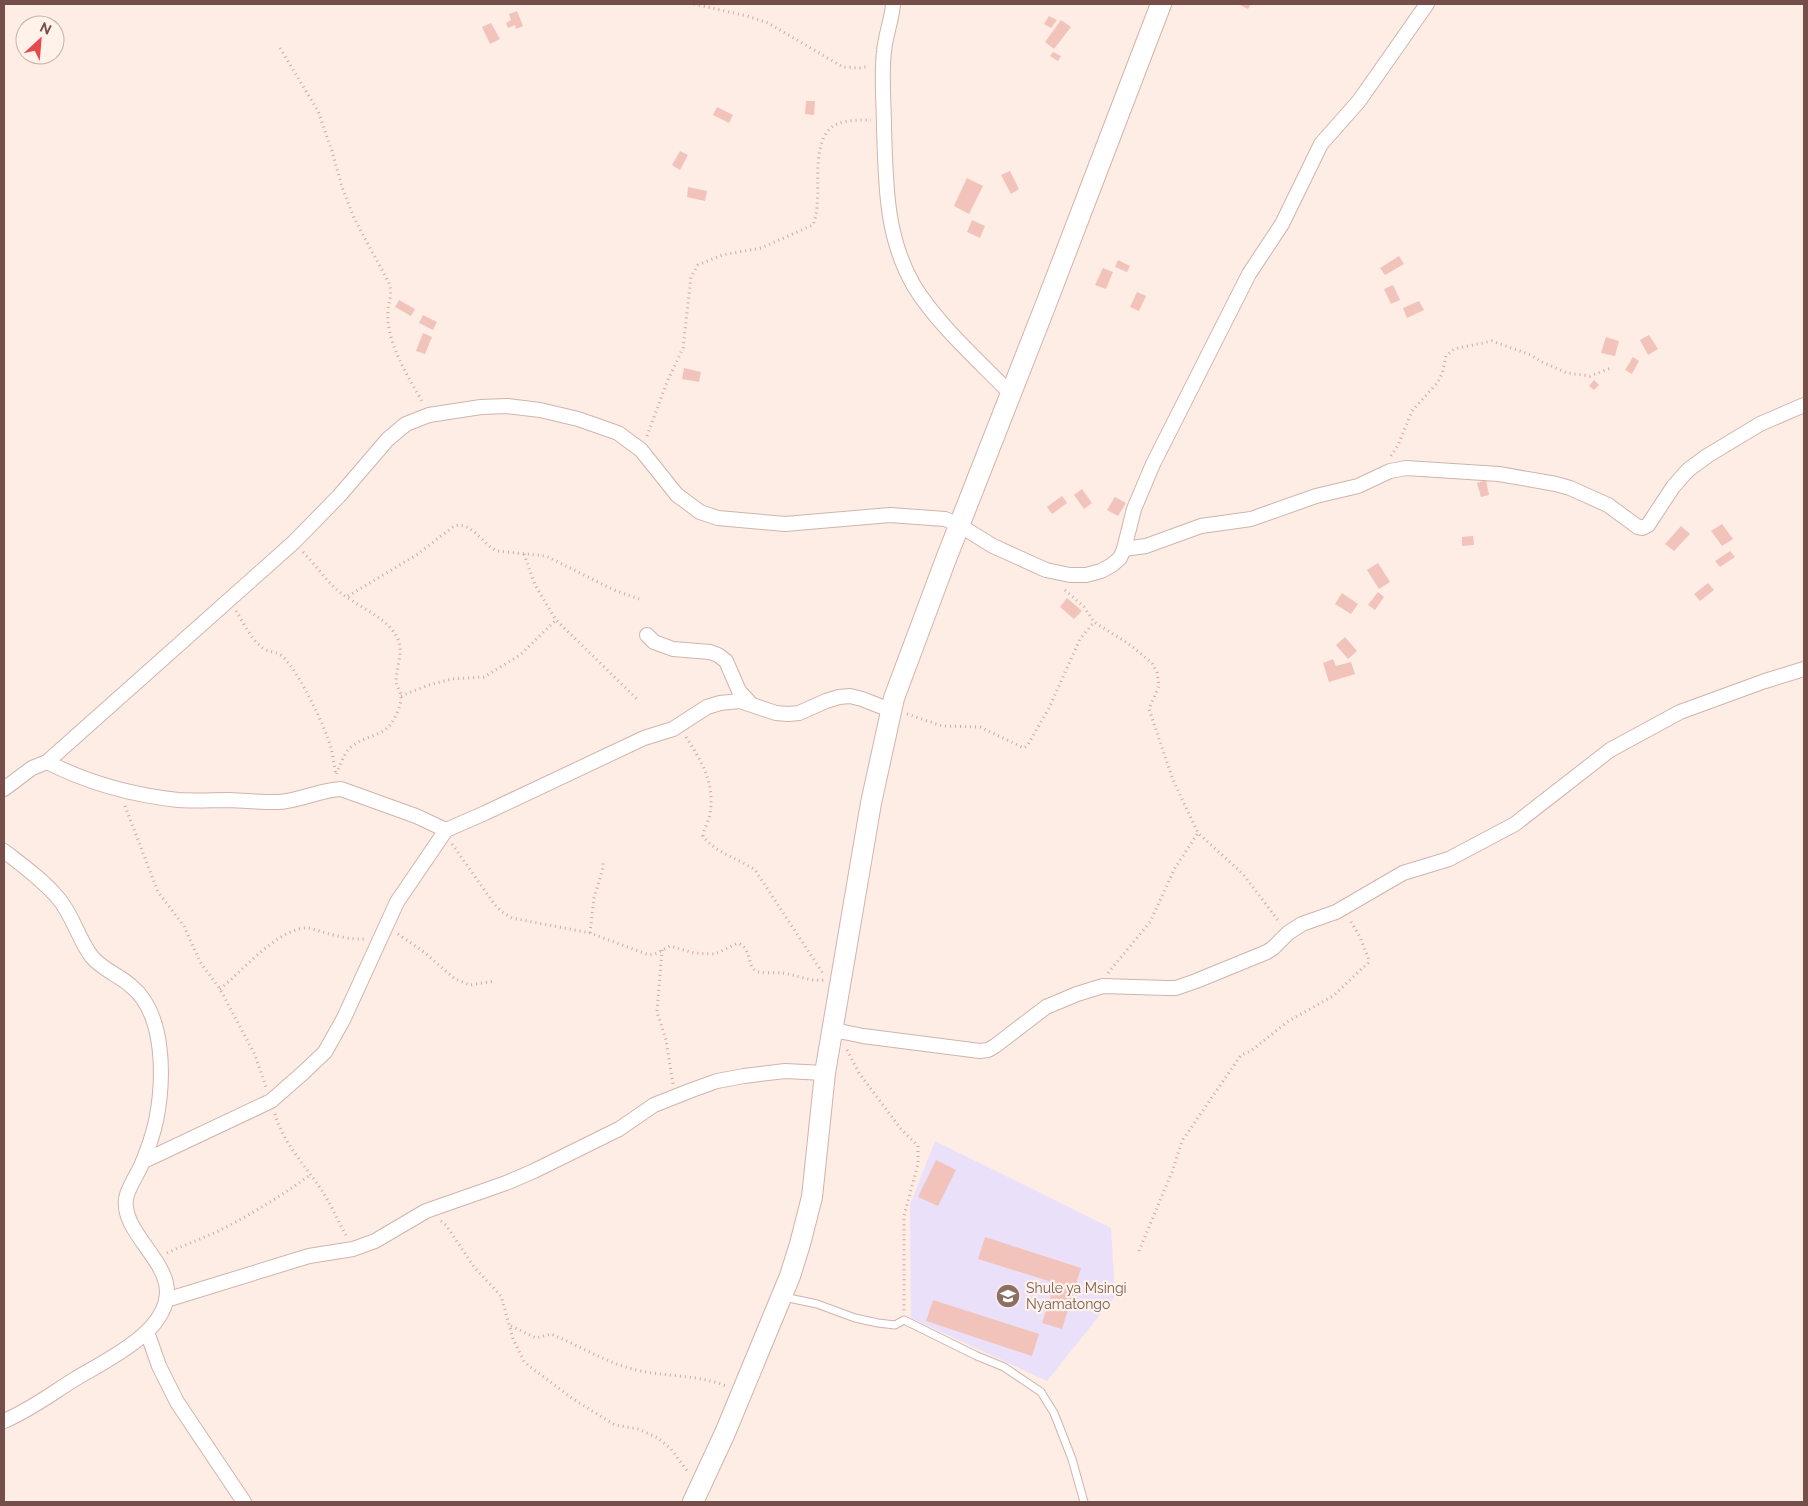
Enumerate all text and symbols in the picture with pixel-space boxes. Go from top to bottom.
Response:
north arrow [15,15,65,65]
text: N [37,19,54,38]
place label: Shule ya Msingi Nyamatongo [1026,1280,1127,1312]
school or university icon: Shule ya Msingi Nyamatongo [995,1283,1021,1309]

